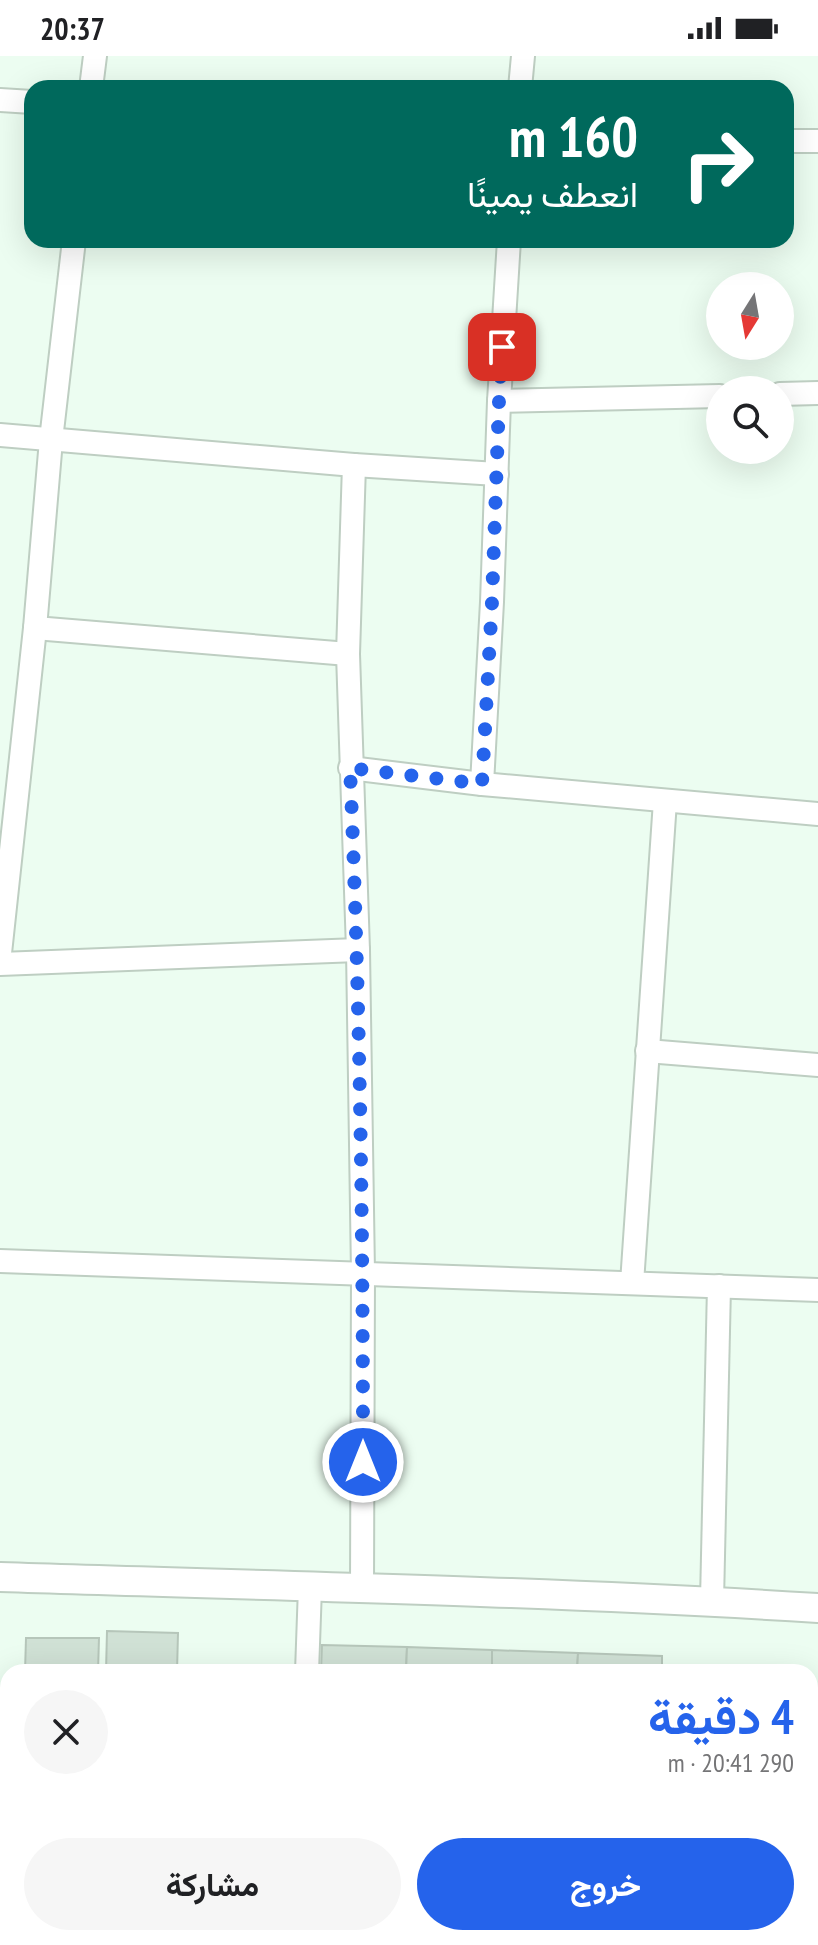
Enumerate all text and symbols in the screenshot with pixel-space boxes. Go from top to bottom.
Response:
text: 20:37 [40,9,105,48]
text: 160 m [509,100,638,172]
icon: right [666,112,770,216]
text: انعطف يمينًا [467,170,638,217]
north arrow [706,272,794,360]
map controls [706,272,794,464]
pin [468,313,536,381]
icon: arrive [480,325,524,369]
button: search [706,376,794,464]
position arrow [321,1420,405,1504]
text: 4 دقيقة [648,1685,794,1747]
button: close [24,1690,108,1774]
text: 290 m · 20:41 [668,1746,794,1779]
button: مشاركة [24,1838,401,1930]
button: خروج [417,1838,794,1930]

